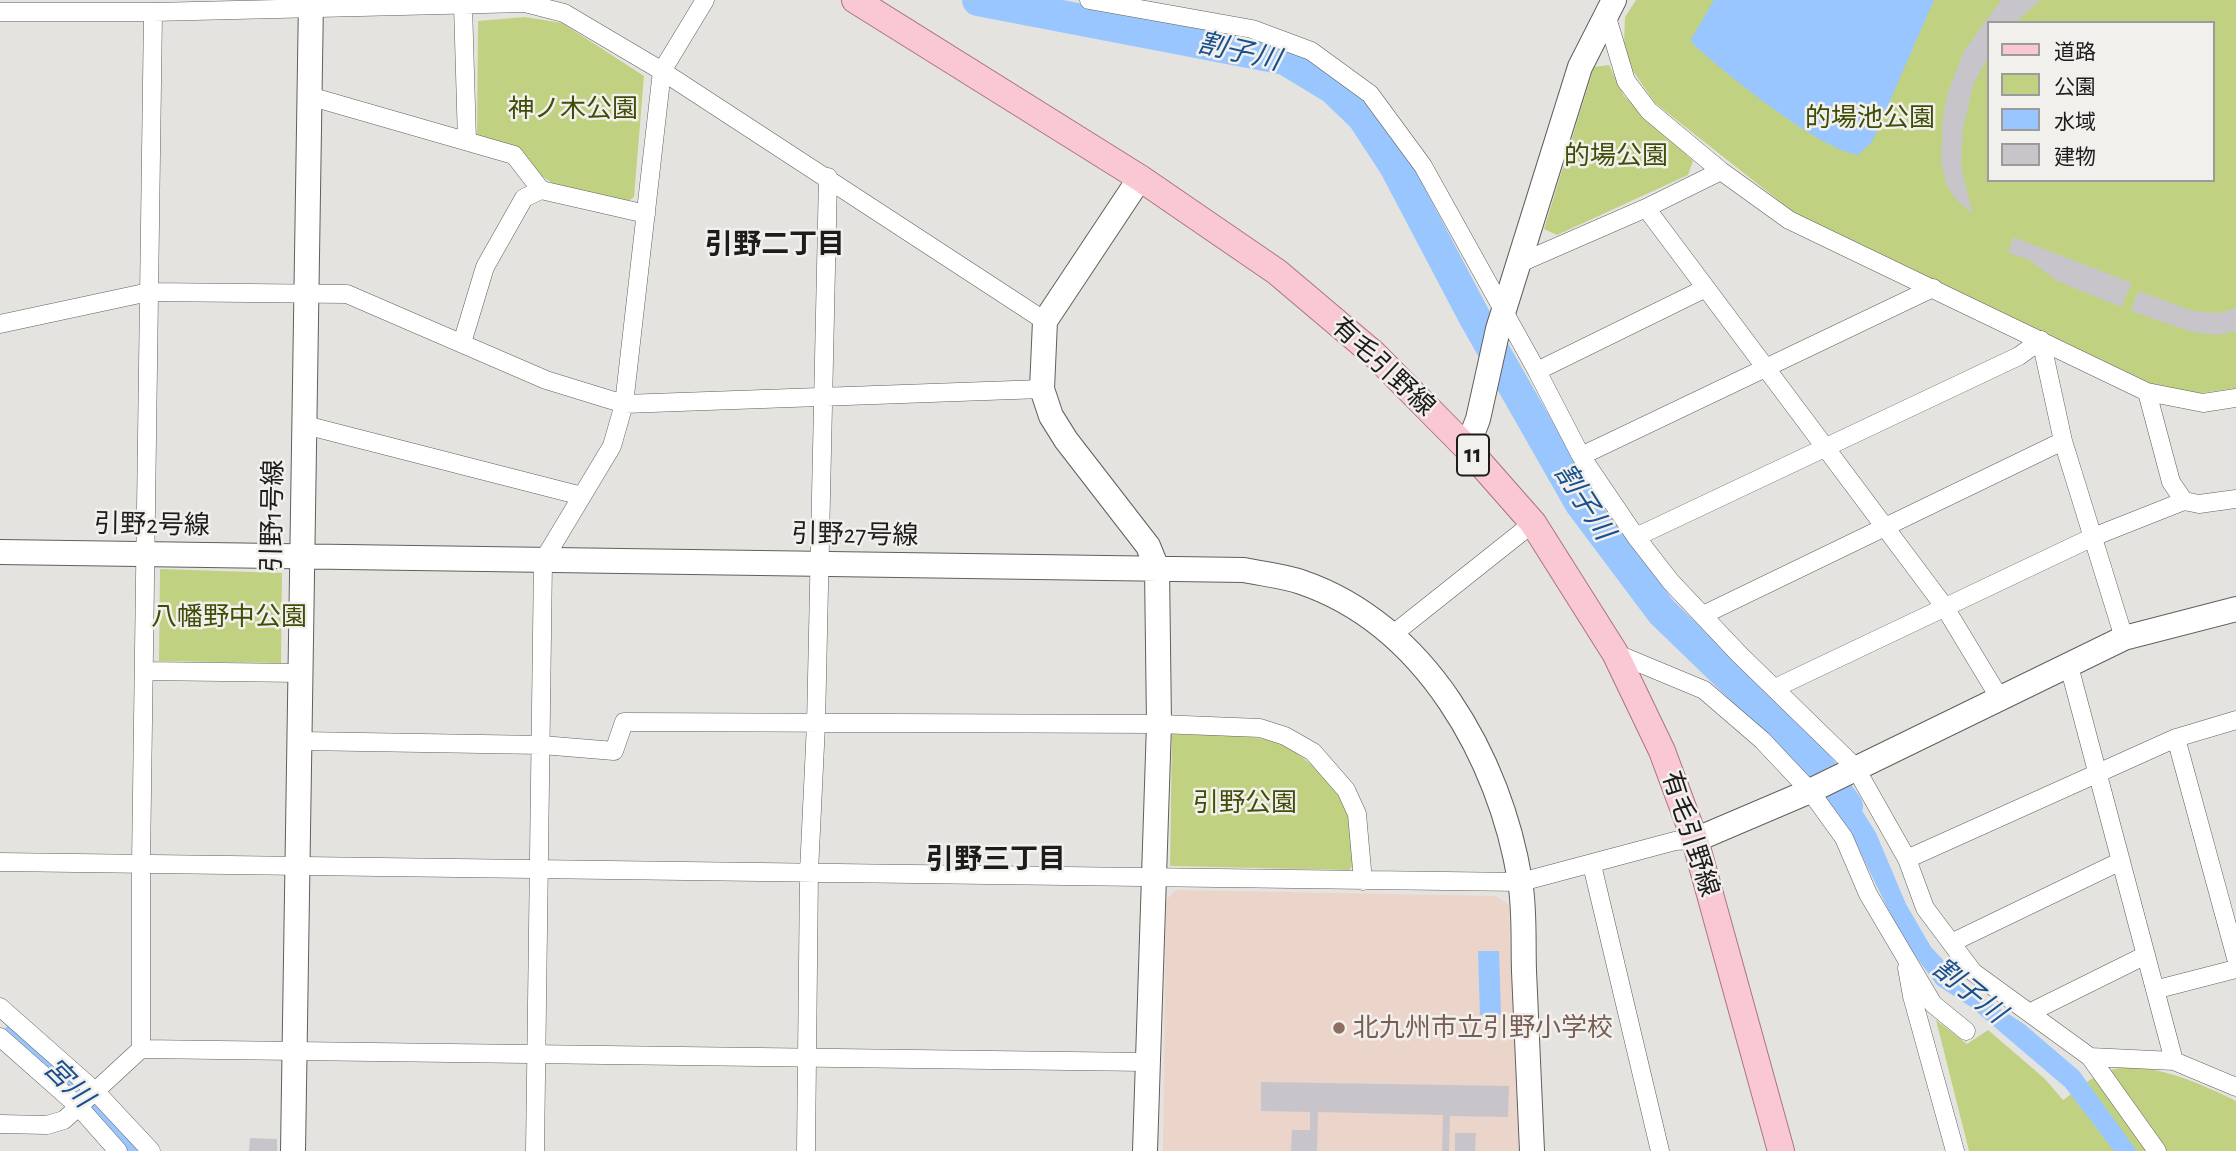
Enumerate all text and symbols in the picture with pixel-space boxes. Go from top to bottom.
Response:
legend [1988,21,2215,182]
water label: 割子川 [1194,26,1284,78]
text: 道路 [2054,42,2096,63]
text: 公園 [2054,77,2096,98]
park label: 神ノ木公園 [508,93,638,125]
park label: 的場池公園 [1805,102,1935,134]
text: 水域 [2054,112,2096,133]
park label: 的場公園 [1564,140,1668,172]
text: 建物 [2054,147,2096,168]
district label: 引野二丁目 [705,228,845,262]
street label: 有毛引野線 [1325,311,1441,423]
road number: 11 [1457,434,1489,476]
water label: 割子川 [1547,458,1621,546]
street label: 引野1号線 [256,459,290,573]
street label: 引野2号線 [94,508,210,542]
street label: 引野27号線 [791,518,919,552]
park label: 八幡野中公園 [151,601,307,633]
street label: 有毛引野線 [1655,767,1725,901]
park label: 引野公園 [1193,787,1297,819]
district label: 引野三丁目 [926,843,1066,877]
water label: 割子川 [1926,952,2012,1030]
place label: 北九州市立引野小学校 [1353,1012,1613,1044]
marker: 北九州市立引野小学校 [1331,1020,1347,1036]
water label: 宮川 [36,1051,100,1115]

